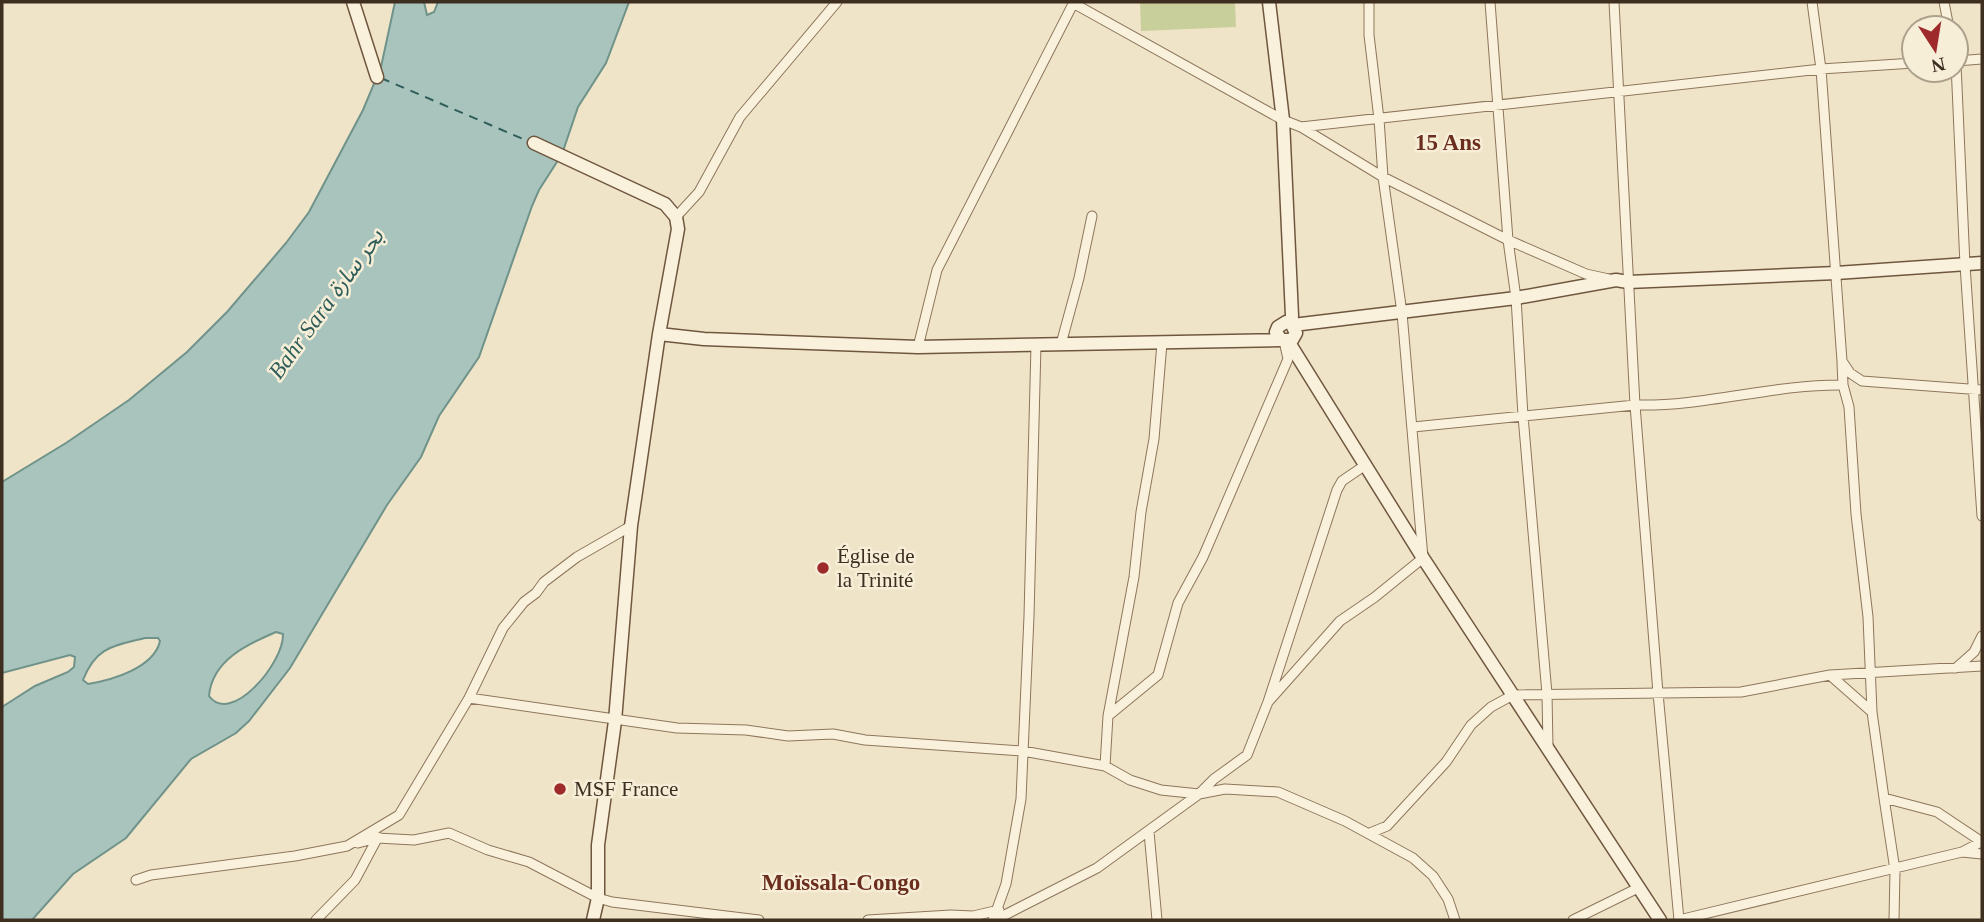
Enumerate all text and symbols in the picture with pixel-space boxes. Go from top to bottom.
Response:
north arrow [1900,14,1970,84]
text: N [1929,53,1947,77]
district label: 15 Ans [1415,130,1481,155]
water label: Bahr Sara بحر سارة [264,224,390,384]
place label: Église de la Trinité [837,544,915,592]
marker: Église de la Trinité [815,560,831,576]
place label: MSF France [574,777,678,801]
marker: MSF France [552,781,568,797]
district label: Moïssala-Congo [762,870,920,895]

